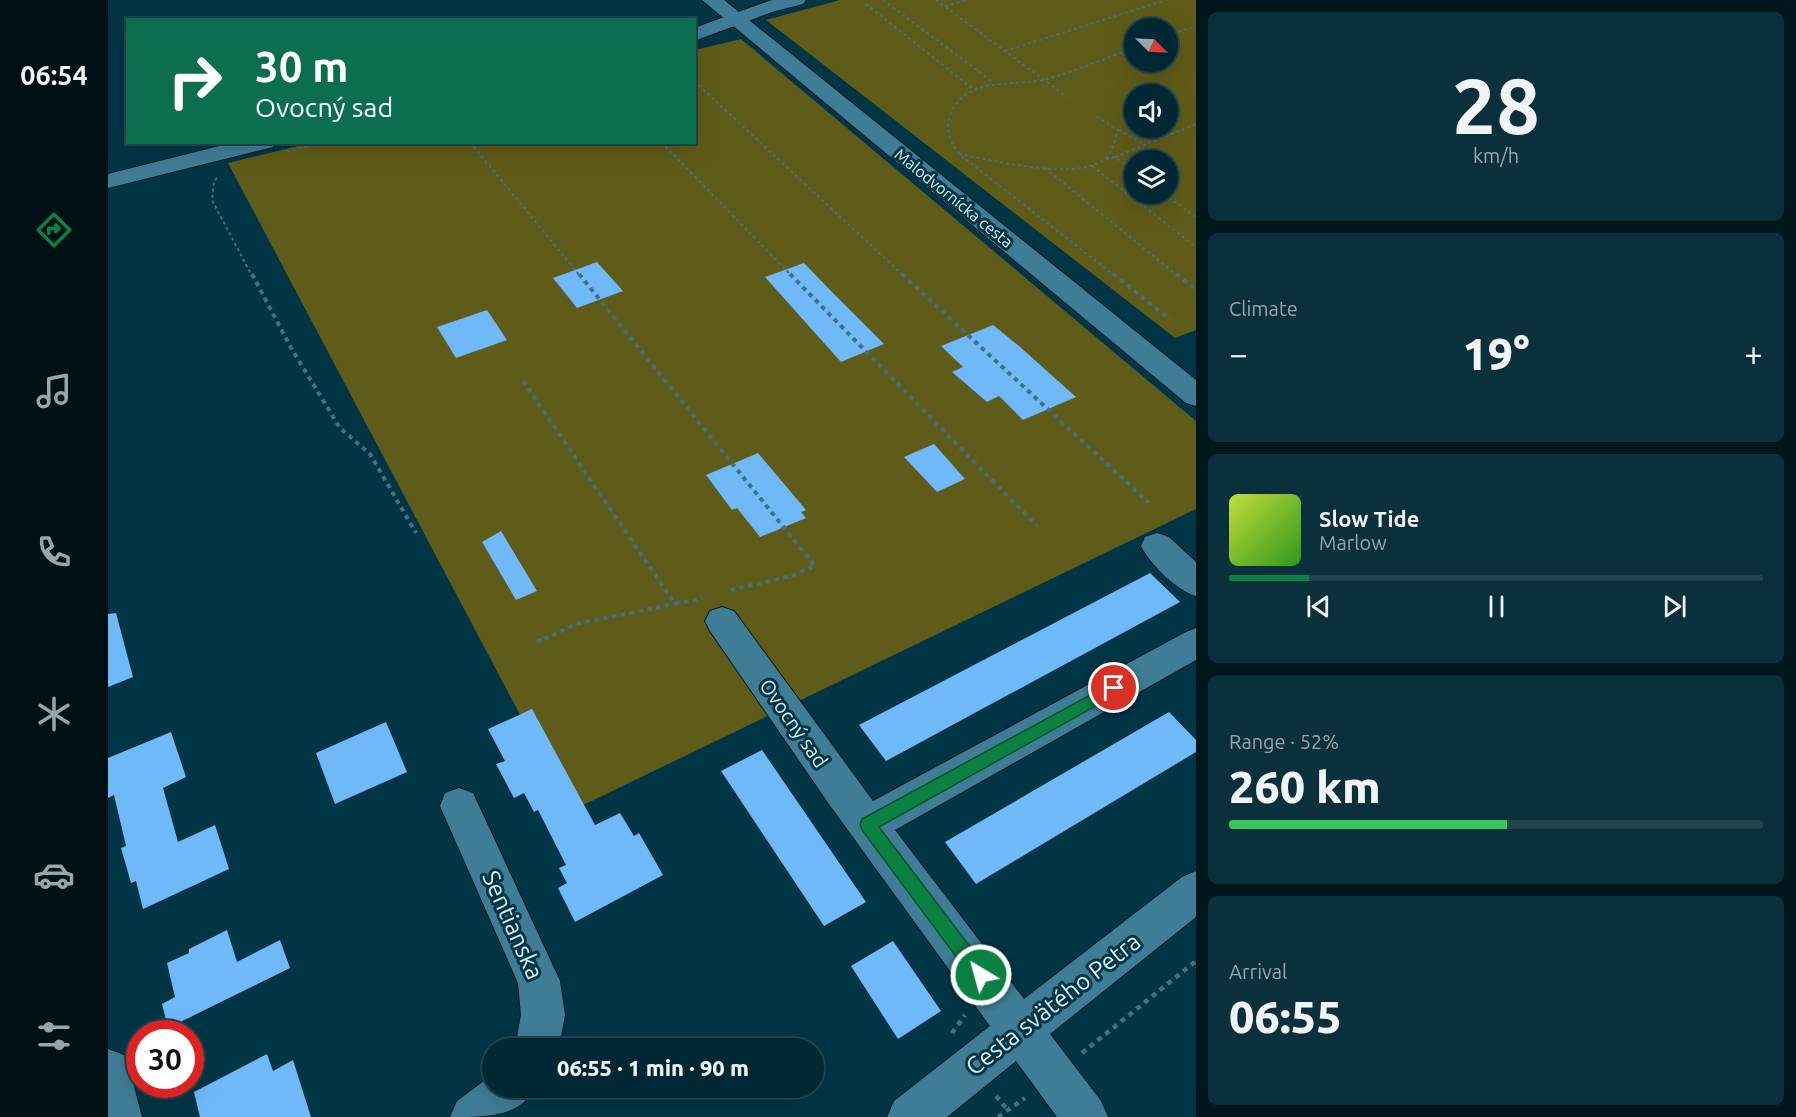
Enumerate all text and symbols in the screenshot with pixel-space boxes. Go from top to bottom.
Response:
north arrow [1124,18,1178,72]
map controls [1124,18,1178,204]
icon: right [156,42,234,120]
text: 30 m [255,43,349,90]
text: 06:54 [20,60,88,90]
text: 28 [1452,61,1540,149]
button: sound [1124,84,1178,138]
text: Ovocný sad [255,92,393,122]
text: km/h [1473,144,1519,167]
street label: Malodvornícka cesta [891,145,1017,251]
button: layers [1124,150,1178,204]
icon: directions [33,209,75,251]
text: Climate [1229,297,1298,320]
text: 19° [1462,328,1530,379]
text: − [1229,335,1248,372]
text: + [1744,335,1763,372]
icon: music [33,370,75,412]
text: Slow Tide [1319,506,1419,531]
icon: phone [33,531,75,573]
text: Marlow [1319,531,1387,554]
icon: previous [1302,590,1335,623]
icon: pause [1480,590,1513,623]
icon: next [1658,590,1691,623]
pin [1088,662,1139,713]
icon: arrive [1097,671,1130,704]
street label: Ovocný sad [755,674,833,772]
icon: climate [33,693,75,735]
text: Range · 52% [1229,730,1339,753]
text: 260 km [1229,761,1381,812]
icon: car [33,854,75,896]
street label: Sentianska [477,867,549,983]
street label: Cesta svätého Petra [960,928,1146,1080]
position arrow [949,943,1013,1007]
text: Arrival [1229,960,1287,983]
text: 06:55 [1229,991,1342,1042]
icon: filters [33,1015,75,1057]
speed limit sign: 30 [126,1020,204,1098]
text: 06:55 · 1 min · 90 m [557,1055,749,1080]

